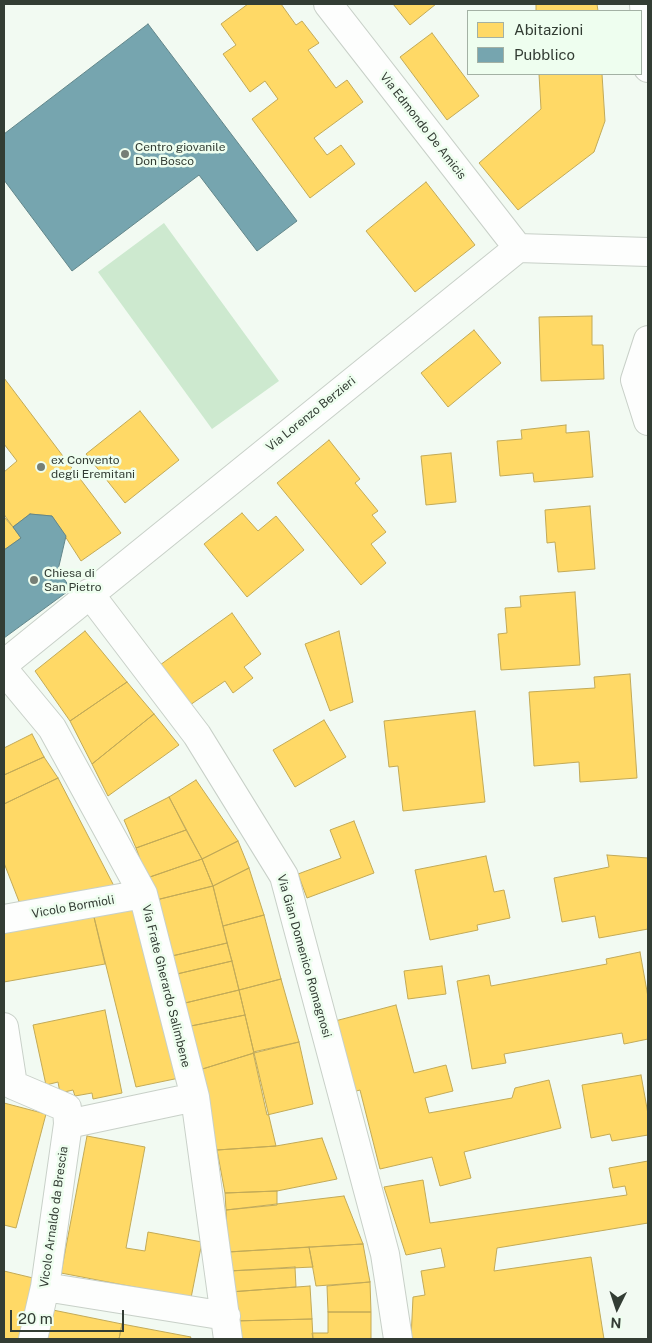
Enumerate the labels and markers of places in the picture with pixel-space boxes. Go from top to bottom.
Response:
place label: Centro giovanile Don Bosco [135,140,225,168]
marker: Centro giovanile Don Bosco [119,148,131,160]
place label: ex Convento degli Eremitani [51,453,135,481]
marker: ex Convento degli Eremitani [35,461,47,473]
place label: Chiesa di San Pietro [44,566,102,594]
marker: Chiesa di San Pietro [28,574,40,586]

